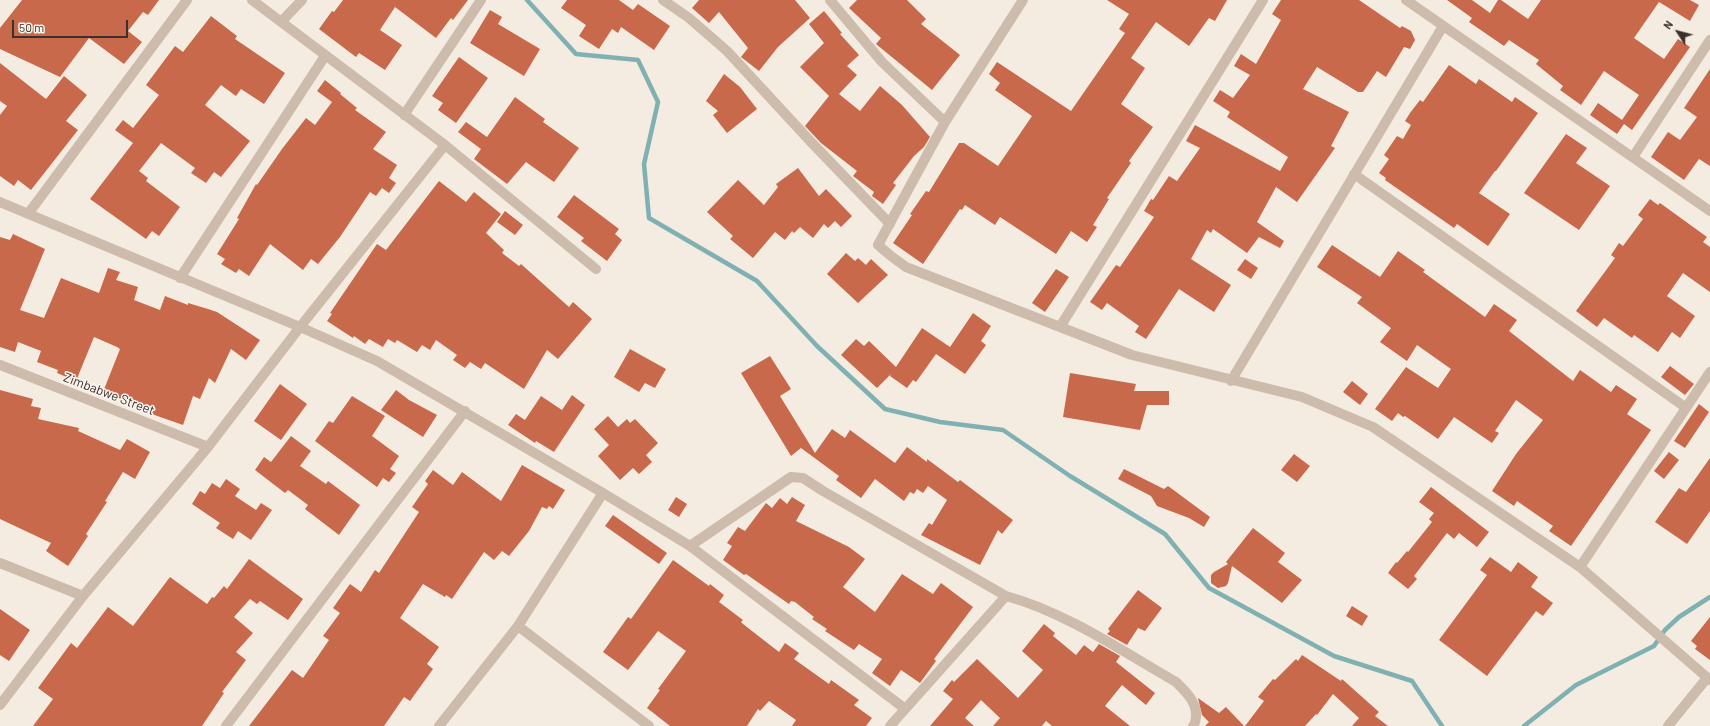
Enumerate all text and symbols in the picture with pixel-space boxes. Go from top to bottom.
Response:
scale bar [14,12,130,38]
north arrow [1658,12,1698,52]
text: N [1660,18,1675,31]
text: 50 m [19,20,44,34]
street label: Zimbabwe Street [61,370,157,418]

